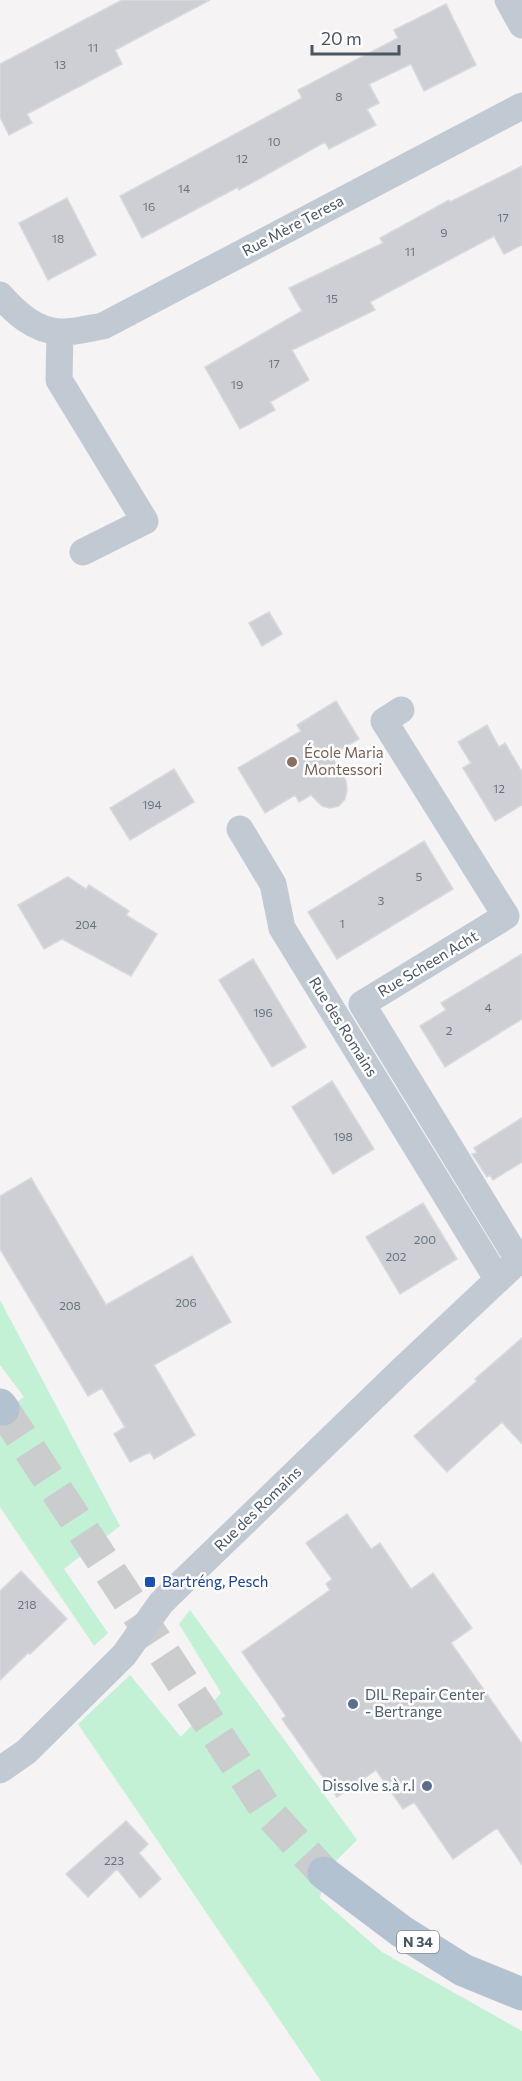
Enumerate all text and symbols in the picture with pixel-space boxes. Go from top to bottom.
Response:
scale bar [312,18,399,56]
text: 20 m [321,27,362,49]
house number: 11 [88,40,98,54]
house number: 13 [54,57,66,71]
house number: 8 [335,89,343,103]
house number: 10 [268,134,281,148]
house number: 12 [236,151,248,165]
house number: 14 [178,181,190,195]
street label: Rue Mère Teresa [239,191,346,259]
house number: 16 [143,199,155,213]
house number: 17 [497,210,509,224]
house number: 9 [440,225,448,239]
house number: 18 [52,231,64,245]
house number: 11 [405,244,415,258]
house number: 15 [326,291,338,305]
house number: 17 [268,356,280,370]
house number: 19 [231,377,243,391]
place label: École Maria Montessori [304,742,384,778]
marker: École Maria Montessori [285,755,299,769]
house number: 12 [493,781,505,795]
house number: 194 [142,797,162,811]
house number: 5 [416,869,423,883]
house number: 3 [378,893,385,907]
house number: 1 [339,916,345,930]
house number: 204 [75,917,97,931]
street label: Rue Scheen Acht [374,926,481,1000]
street label: Rue des Romains [306,973,382,1080]
house number: 4 [484,1000,492,1014]
house number: 196 [253,1005,273,1019]
house number: 2 [446,1023,453,1037]
house number: 198 [333,1129,353,1143]
house number: 200 [414,1232,436,1246]
house number: 202 [385,1249,407,1263]
house number: 206 [175,1295,197,1309]
house number: 208 [59,1298,81,1312]
street label: Rue des Romains [210,1462,305,1554]
place label: Bartréng, Pesch [162,1572,268,1590]
marker: Bartréng, Pesch [143,1575,157,1589]
house number: 218 [17,1597,37,1611]
place label: DIL Repair Center - Bertrange [365,1685,485,1720]
marker: DIL Repair Center - Bertrange [346,1697,360,1711]
place label: Dissolve s.à r.l [322,1776,415,1794]
marker: Dissolve s.à r.l [420,1779,434,1793]
house number: 223 [104,1853,124,1867]
road number: N 34 [397,1931,439,1953]

